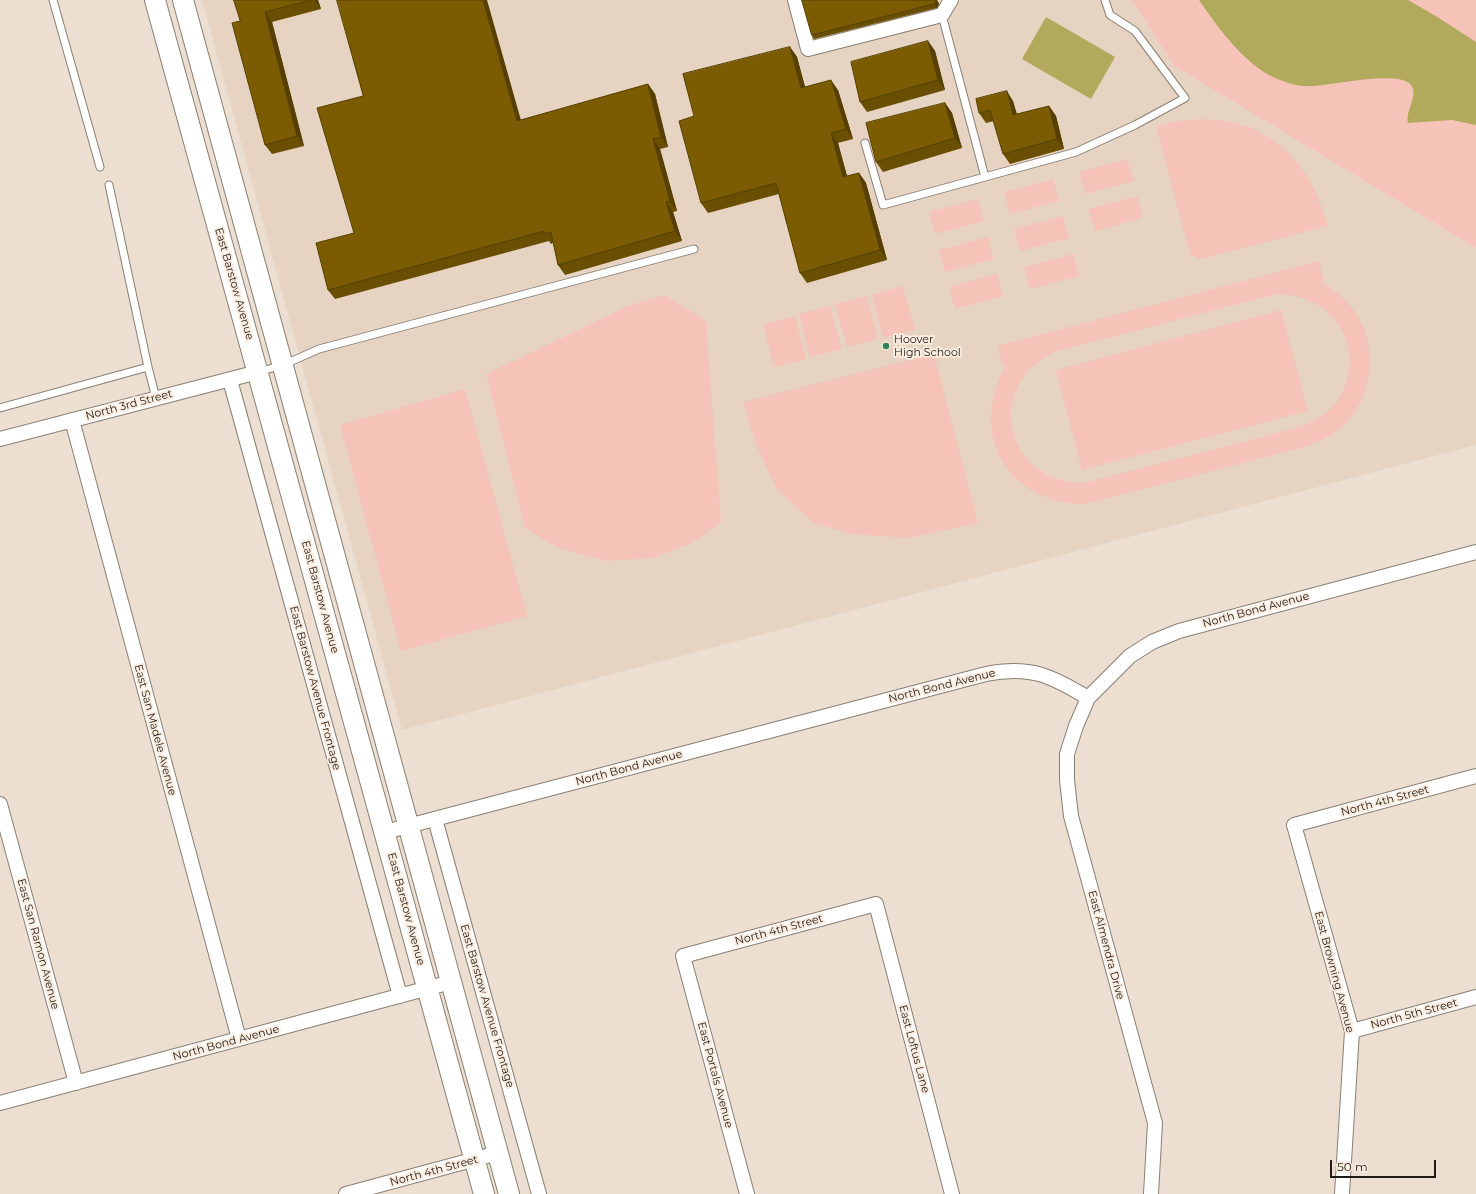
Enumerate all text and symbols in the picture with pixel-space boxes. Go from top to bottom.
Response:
street label: East Barstow Avenue [212,226,256,342]
place label: Hoover High School [894,333,961,359]
marker: Hoover High School [881,341,891,351]
street label: North 3rd Street [84,387,174,423]
street label: East Barstow Avenue [299,539,341,655]
street label: North Bond Avenue [1201,589,1311,631]
street label: East Barstow Avenue Frontage [287,605,343,771]
street label: East San Madele Avenue [131,663,179,797]
street label: North Bond Avenue [887,666,997,706]
street label: North Bond Avenue [574,747,684,789]
street label: North 4th Street [1340,783,1430,819]
street label: East Barstow Avenue [385,851,427,967]
street label: East San Ramon Avenue [14,877,62,1011]
street label: East Almendra Drive [1085,889,1127,1001]
street label: East Browning Avenue [1311,910,1357,1034]
street label: North 4th Street [734,912,824,948]
street label: East Barstow Avenue Frontage [457,923,517,1089]
street label: North 5th Street [1369,996,1459,1032]
street label: East Loftus Lane [896,1004,932,1094]
street label: East Portals Avenue [694,1021,736,1129]
street label: North Bond Avenue [171,1022,281,1064]
scale bar [1332,1152,1438,1178]
street label: North 4th Street [389,1153,479,1189]
text: 50 m [1337,1159,1368,1174]

